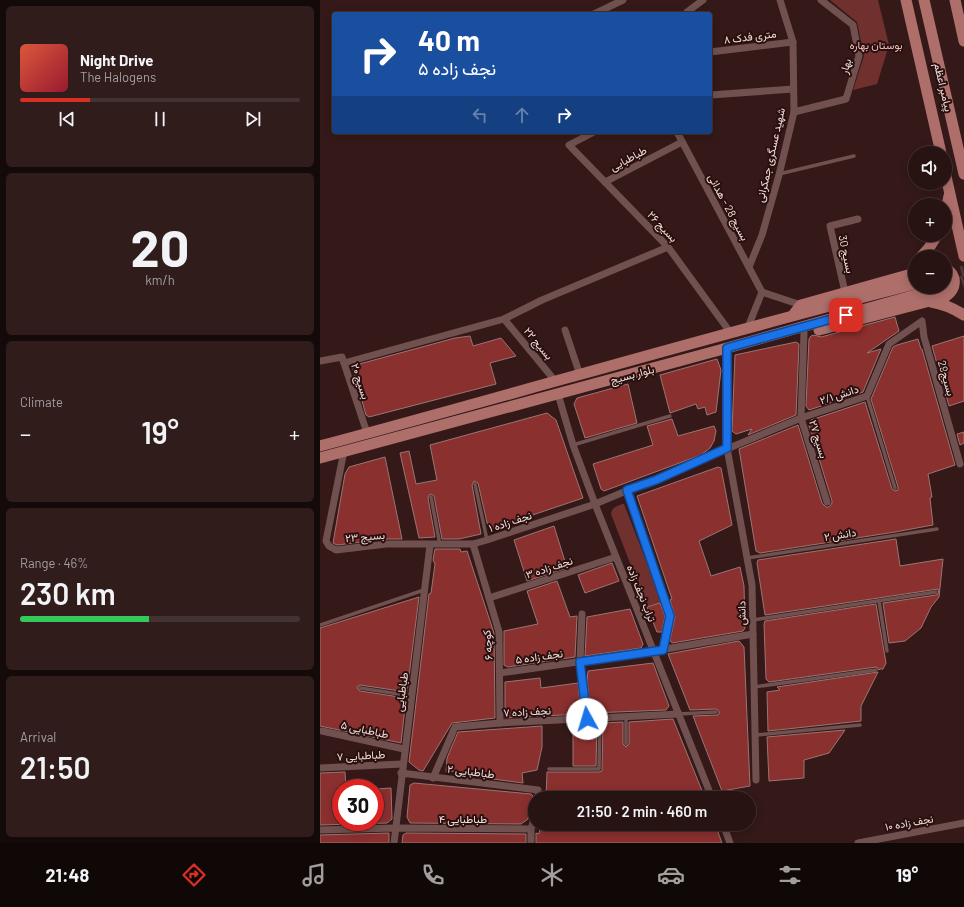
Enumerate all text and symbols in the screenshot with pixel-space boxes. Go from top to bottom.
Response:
text: 40 m [418,23,480,57]
street label: ۸ متری فدک [723,26,777,47]
icon: right [352,28,404,80]
park label: بوستان بهاره [849,38,903,52]
text: Night Drive [80,51,153,69]
text: نجف زاده ۵ [418,57,496,79]
street label: بهار [836,57,854,76]
street label: پیامبر اعظم [930,61,956,113]
text: The Halogens [80,69,156,85]
icon: left [469,104,491,126]
icon: ahead [511,104,533,126]
icon: right [553,104,575,126]
street label: شهید عسگری جمکرانی [753,106,788,204]
icon: previous [56,108,78,130]
icon: pause [149,108,171,130]
icon: next [242,108,264,130]
street label: طباطبایی [607,143,649,174]
map controls [908,146,952,294]
button: sound [908,146,952,190]
street label: بسیج 28 - هدائی [704,171,752,244]
button: + [908,198,952,242]
street label: بسیج ۲۶ [644,208,681,246]
text: 20 [131,215,189,277]
street label: بسیج 30 [835,234,857,275]
button: − [908,250,952,294]
text: km/h [145,272,175,288]
pin [829,298,863,332]
icon: arrive [835,304,857,326]
street label: بسیج ۲۲ [520,324,556,363]
street label: بسیج29 [934,359,958,398]
street label: بسیج ۲۰ [347,361,373,401]
street label: بلوار بسیج [609,362,656,388]
street label: دانش ۲/۱ [818,382,860,407]
text: Climate [20,394,63,410]
text: 19° [141,414,179,450]
street label: بسیج ۲۷ [805,418,831,460]
text: − [20,420,31,446]
text: + [289,420,300,446]
street label: نجف زاده ۱ [487,508,533,535]
street label: دانش ۲ [823,525,857,544]
street label: بسیج ۲۳ [345,528,386,546]
street label: نجف زاده ۳ [524,553,574,582]
text: Range · 46% [20,555,88,571]
street label: تراب نجف زاده [624,563,660,624]
text: 230 km [20,575,116,611]
street label: دانش [734,601,749,625]
street label: کوچه ۶ [479,629,497,661]
street label: نجف زاده ۵ [514,646,564,667]
street label: طباطبایی [392,671,411,713]
position arrow [566,698,608,740]
street label: نجف زاده ۷ [503,703,551,720]
street label: طباطبایی ۵ [340,718,390,741]
text: Arrival [20,729,56,745]
street label: طباطبایی ۷ [336,747,386,764]
text: 21:50 [20,749,90,785]
street label: طباطبایی ۲ [446,762,495,781]
speed limit sign: 30 [332,779,384,831]
text: 21:50 · 2 min · 460 m [577,802,707,820]
street label: نجف زاده ۱۰ [884,811,934,834]
street label: طباطبایی ۴ [439,812,487,826]
icon: directions [180,861,208,889]
icon: music [300,861,328,889]
icon: phone [419,861,447,889]
icon: climate [538,861,566,889]
icon: car [657,861,685,889]
icon: filters [776,861,804,889]
text: 21:48 [46,864,89,886]
text: 19° [896,864,918,886]

